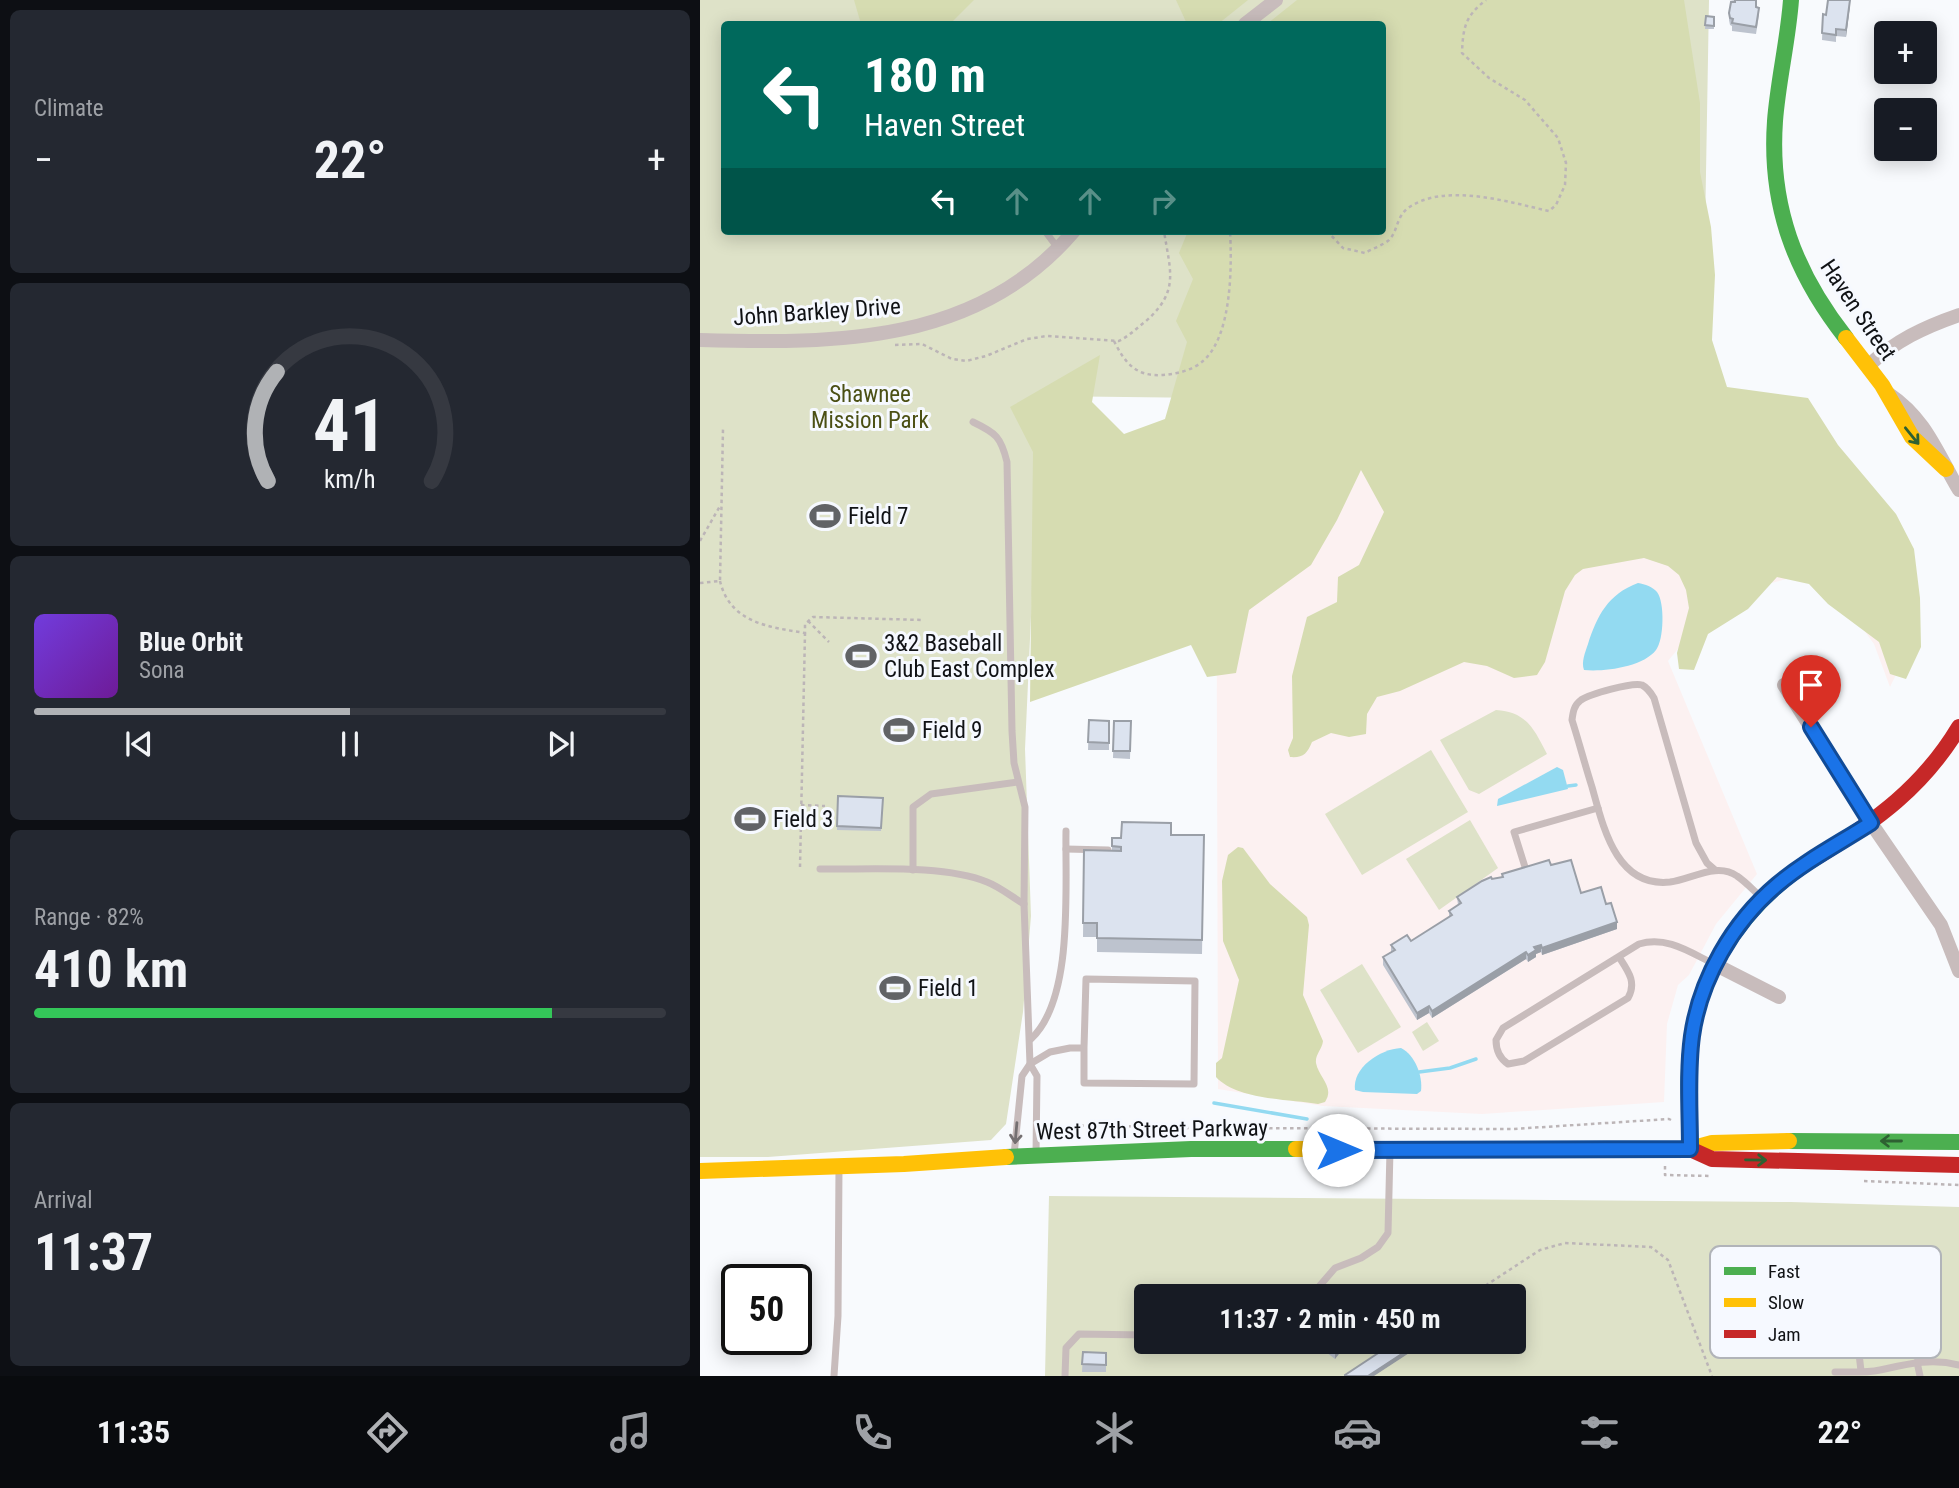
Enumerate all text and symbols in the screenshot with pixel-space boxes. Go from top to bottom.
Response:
map controls [1874,21,1937,161]
button: + [1874,21,1937,84]
text: 180 m [864,47,986,104]
icon: left [749,49,840,140]
text: Climate [34,95,104,122]
button: − [1874,98,1937,161]
text: Haven Street [864,106,1025,144]
text: 22° [314,130,386,191]
text: − [34,138,53,182]
text: + [647,138,666,182]
icon: left [925,182,963,220]
icon: ahead [998,182,1036,220]
icon: ahead [1071,182,1109,220]
icon: right [1144,182,1182,220]
street label: Haven Street [1814,254,1902,366]
street label: John Barkley Drive [732,293,902,331]
park label: Shawnee Mission Park [811,381,930,434]
text: 41 [313,383,387,469]
one-way arrow [1904,426,1919,444]
text: km/h [324,465,376,494]
sports icon: Field 7 [808,499,842,533]
place label: Field 7 [848,503,908,530]
text: Blue Orbit [139,627,243,657]
place label: 3&2 Baseball Club East Complex [884,630,1054,683]
sports icon: 3&2 Baseball Club East Complex [844,639,878,673]
pin [1781,655,1841,727]
text: Sona [139,657,185,684]
icon: arrive [1792,666,1830,704]
sports icon: Field 9 [882,713,916,747]
place label: Field 9 [922,717,982,744]
icon: previous [120,725,158,763]
icon: pause [331,725,369,763]
icon: next [542,725,580,763]
sports icon: Field 3 [733,802,767,836]
place label: Field 3 [773,806,833,833]
text: Range · 82% [34,904,144,931]
text: 410 km [34,939,188,1000]
sports icon: Field 1 [878,971,912,1005]
place label: Field 1 [918,975,978,1002]
position arrow [1301,1113,1375,1187]
street label: West 87th Street Parkway [1036,1114,1269,1146]
one-way arrow [1009,1121,1022,1144]
one-way arrow [1880,1134,1903,1148]
one-way arrow [1744,1153,1767,1167]
text: Arrival [34,1187,93,1214]
text: 11:37 [34,1222,153,1283]
legend [1710,1246,1941,1358]
text: Fast [1768,1260,1800,1283]
speed limit sign: 50 [721,1264,812,1355]
text: Slow [1768,1291,1804,1314]
text: 11:37 · 2 min · 450 m [1220,1304,1440,1334]
text: Jam [1768,1323,1801,1346]
icon: directions [363,1408,412,1457]
icon: music [606,1408,655,1457]
icon: phone [848,1408,897,1457]
icon: climate [1090,1408,1139,1457]
icon: car [1333,1408,1382,1457]
icon: filters [1575,1408,1624,1457]
text: 11:35 [97,1413,170,1451]
text: 22° [1818,1413,1862,1451]

